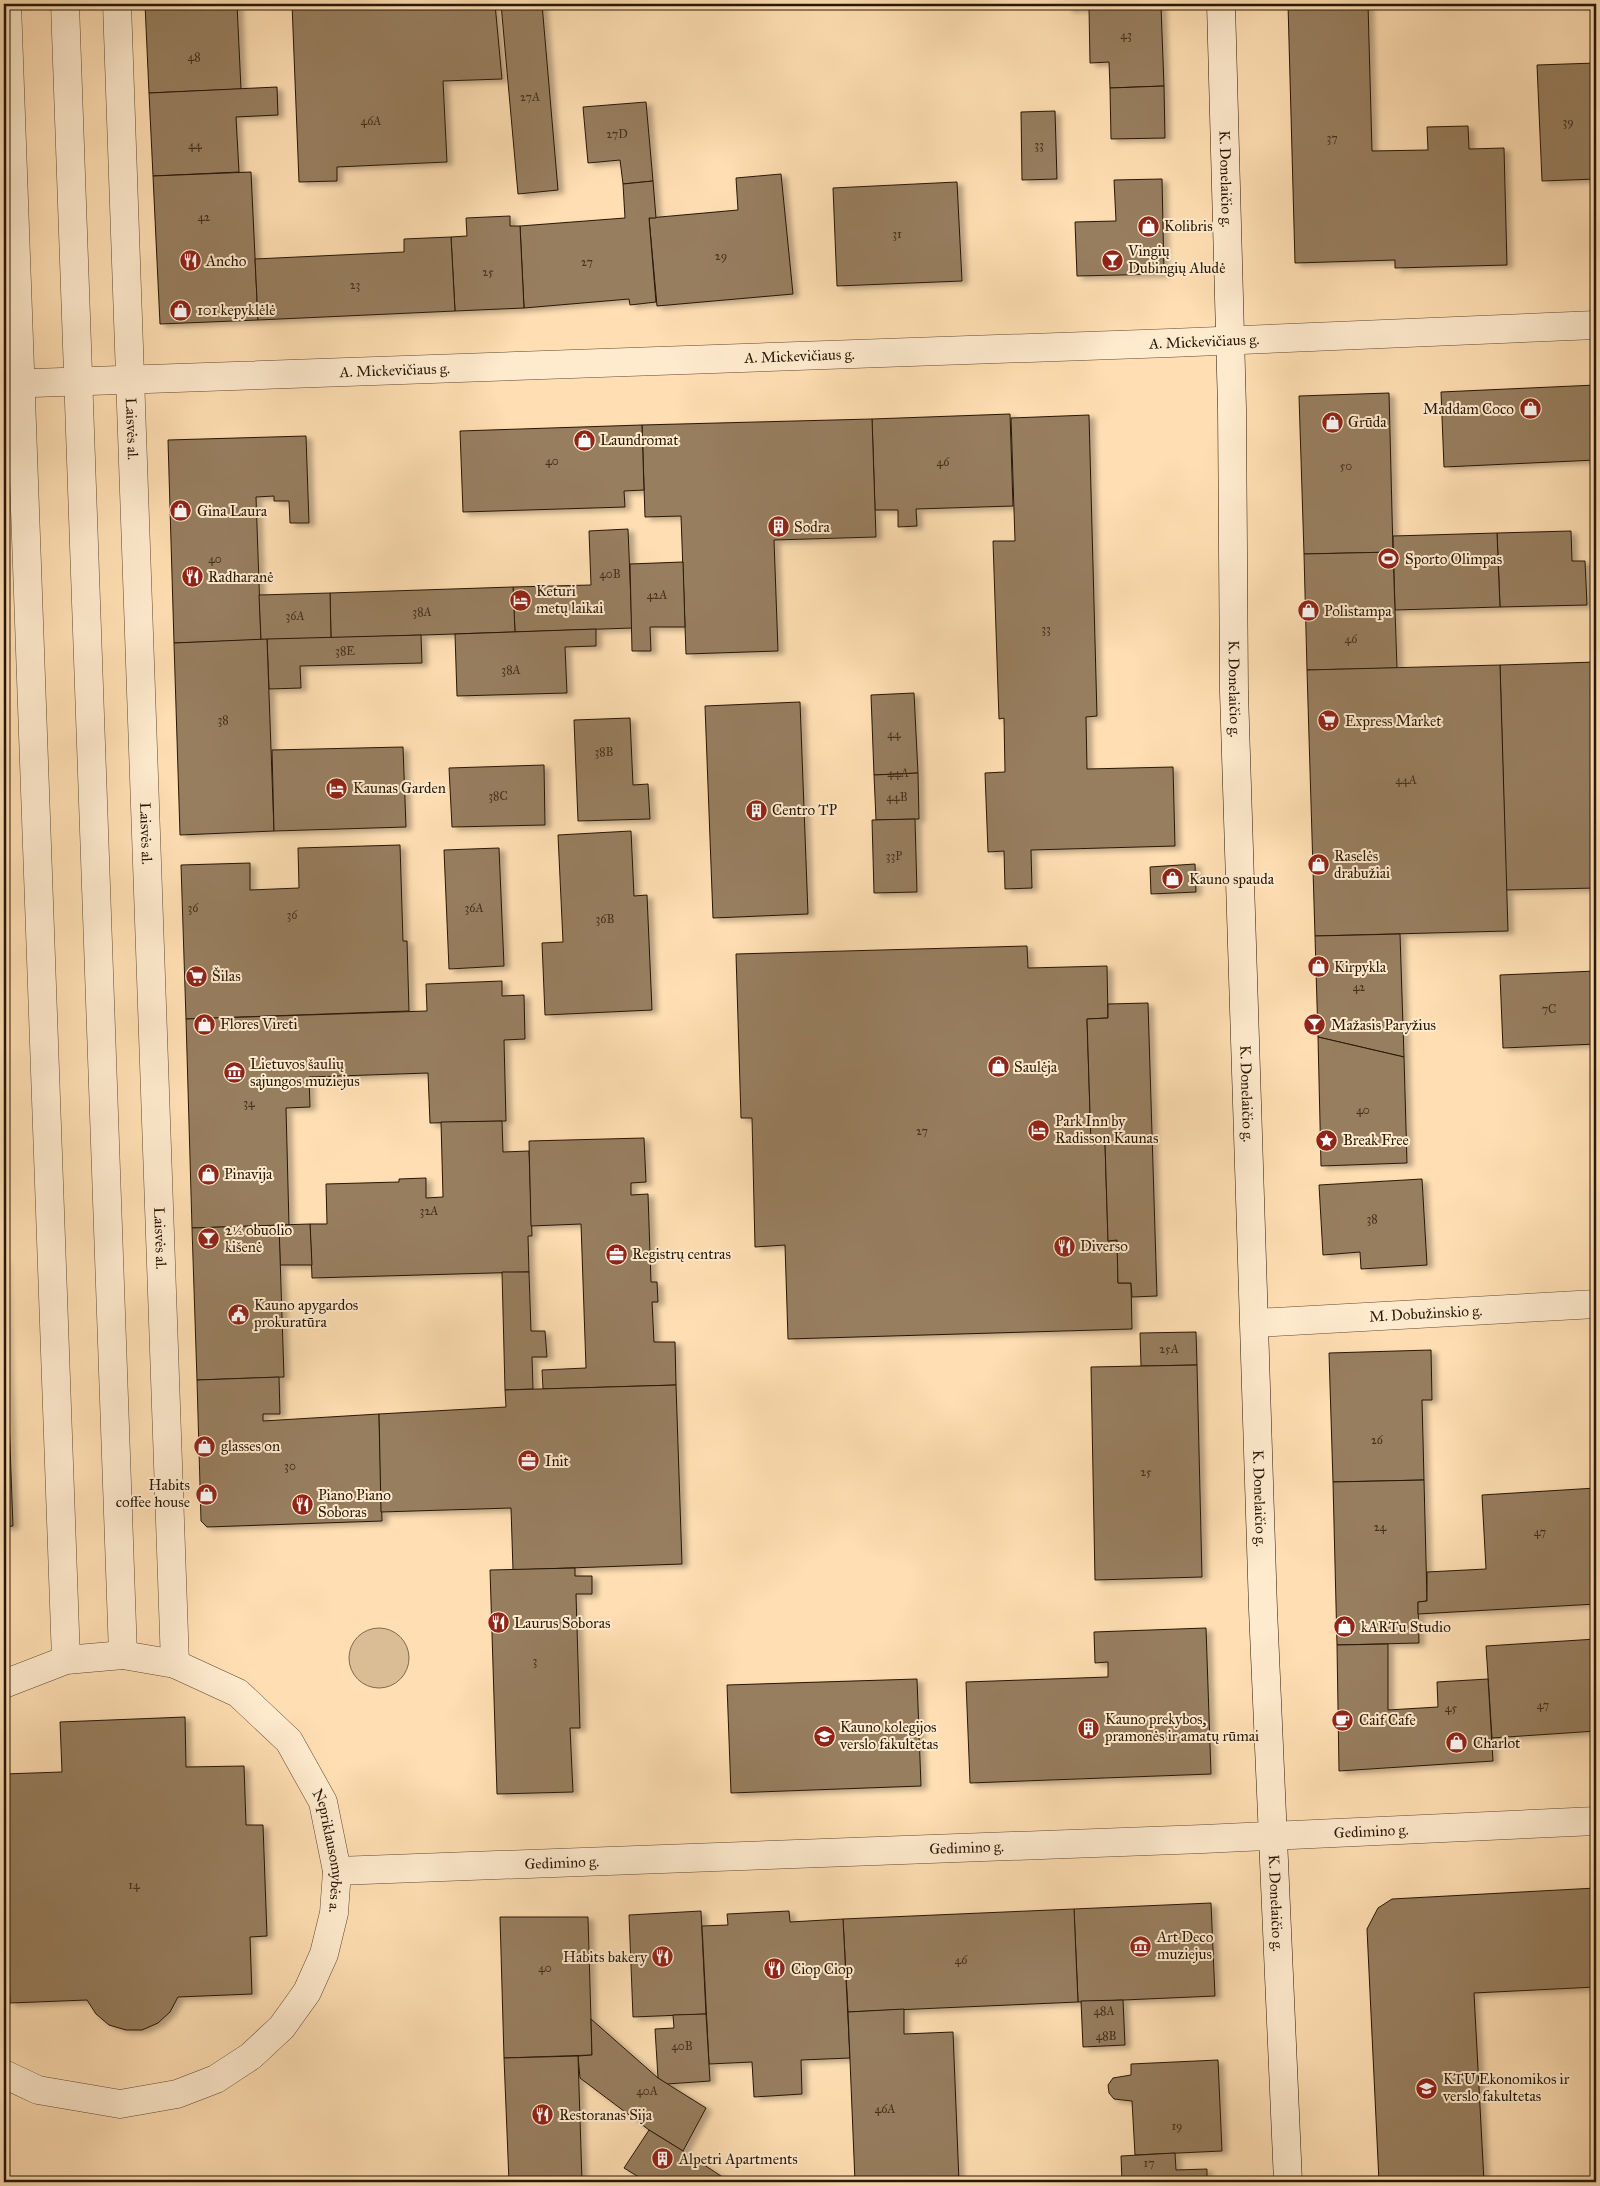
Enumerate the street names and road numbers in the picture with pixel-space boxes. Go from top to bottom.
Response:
street label: K. Donelaičio g. [1215,130,1236,228]
street label: A. Mickevičiaus g. [1148,330,1260,353]
street label: A. Mickevičiaus g. [743,345,855,367]
street label: A. Mickevičiaus g. [338,359,450,381]
street label: Laisvės al. [122,397,142,460]
street label: K. Donelaičio g. [1225,640,1244,738]
street label: Laisvės al. [136,802,156,865]
street label: K. Donelaičio g. [1236,1045,1257,1143]
street label: Laisvės al. [150,1207,170,1270]
street label: M. Dobužinskio g. [1369,1301,1483,1326]
street label: K. Donelaičio g. [1249,1450,1270,1547]
street label: Nepriklausomybės a. [309,1786,347,1913]
street label: Gedimino g. [1333,1821,1409,1842]
street label: Gedimino g. [929,1837,1004,1858]
street label: Gedimino g. [524,1852,600,1873]
street label: K. Donelaičio g. [1265,1854,1287,1952]

